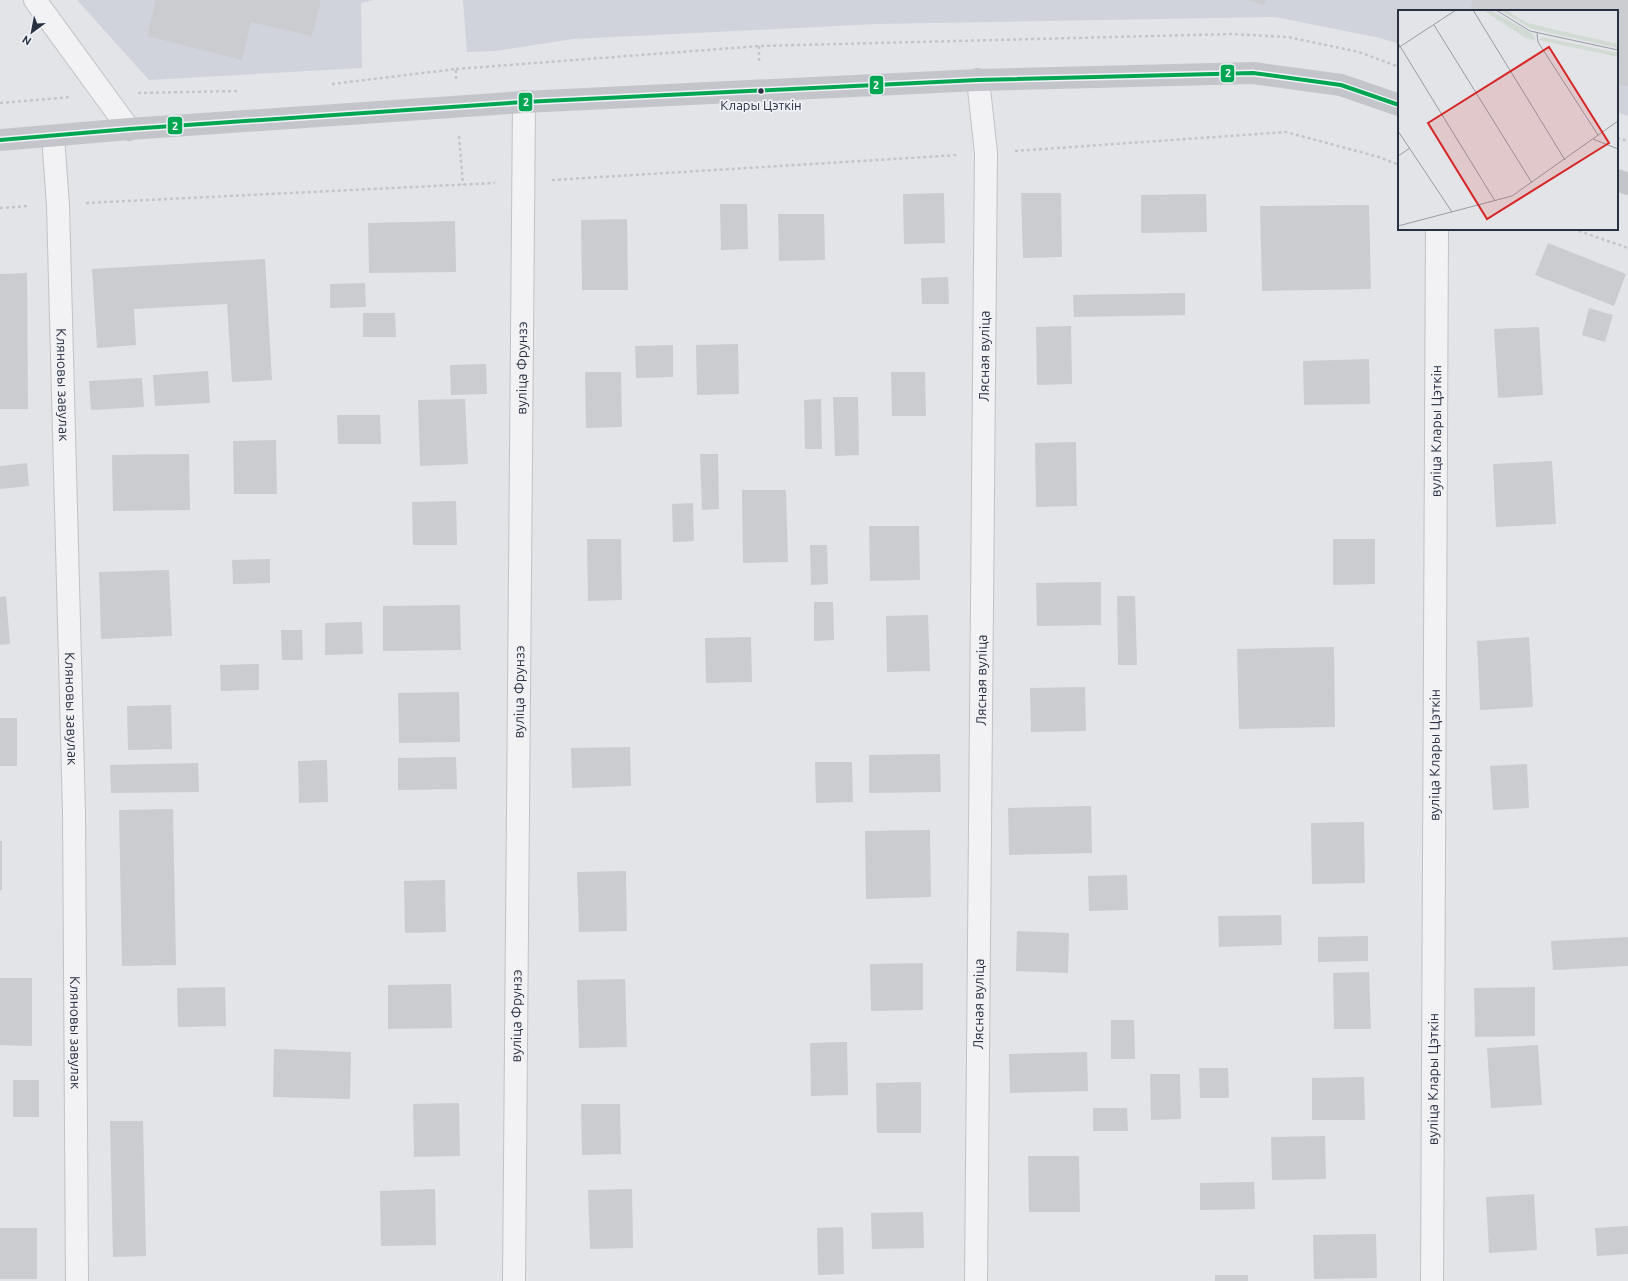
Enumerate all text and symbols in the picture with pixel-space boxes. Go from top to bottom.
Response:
inset map [1398,10,1618,230]
north arrow [12,12,52,52]
text: N [20,33,33,48]
line badge: 2 [1220,64,1235,83]
text: 2 [1225,67,1231,79]
line badge: 2 [869,75,884,95]
text: 2 [873,79,879,91]
marker: Клары Цэткін [756,86,766,96]
line badge: 2 [518,92,533,112]
text: 2 [523,96,529,108]
place label: Клары Цэткін [720,98,802,112]
line badge: 2 [167,116,183,135]
text: 2 [172,120,178,132]
street label: Лясная вуліца [976,310,993,402]
street label: вуліца Фрунзэ [513,321,530,415]
street label: Кляновы завулак [53,328,72,442]
street label: вуліца Клары Цэткін [1428,365,1444,497]
street label: Лясная вуліца [973,634,990,726]
street label: вуліца Фрунзэ [511,645,527,739]
street label: Кляновы завулак [62,652,81,765]
street label: вуліца Клары Цэткін [1426,689,1443,821]
street label: Лясная вуліца [970,958,987,1050]
street label: вуліца Фрунзэ [508,969,525,1063]
street label: Кляновы завулак [67,976,84,1089]
street label: вуліца Клары Цэткін [1425,1013,1441,1145]

